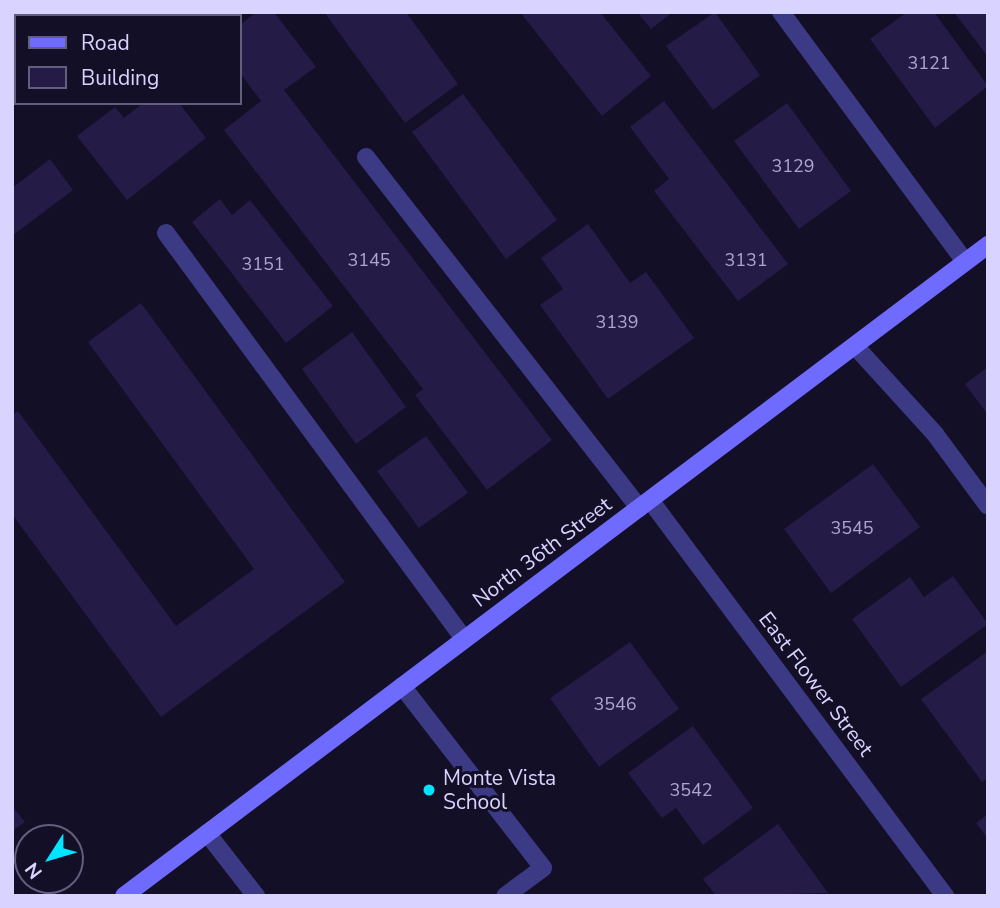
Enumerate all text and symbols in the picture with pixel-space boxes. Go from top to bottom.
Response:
legend [14,14,242,105]
text: Road [81,29,130,57]
house number: 3121 [907,52,951,74]
text: Building [81,64,159,92]
house number: 3129 [771,155,815,177]
house number: 3145 [347,249,391,271]
house number: 3131 [724,249,768,271]
house number: 3151 [241,253,285,275]
house number: 3139 [595,311,639,333]
street label: North 36th Street [468,492,616,612]
house number: 3545 [830,517,874,539]
street label: East Flower Street [754,607,878,761]
house number: 3546 [593,693,637,715]
place label: Monte Vista School [443,765,556,815]
house number: 3542 [669,779,713,801]
marker: Monte Vista School [421,782,437,798]
north arrow [14,824,84,894]
text: N [19,857,48,884]

